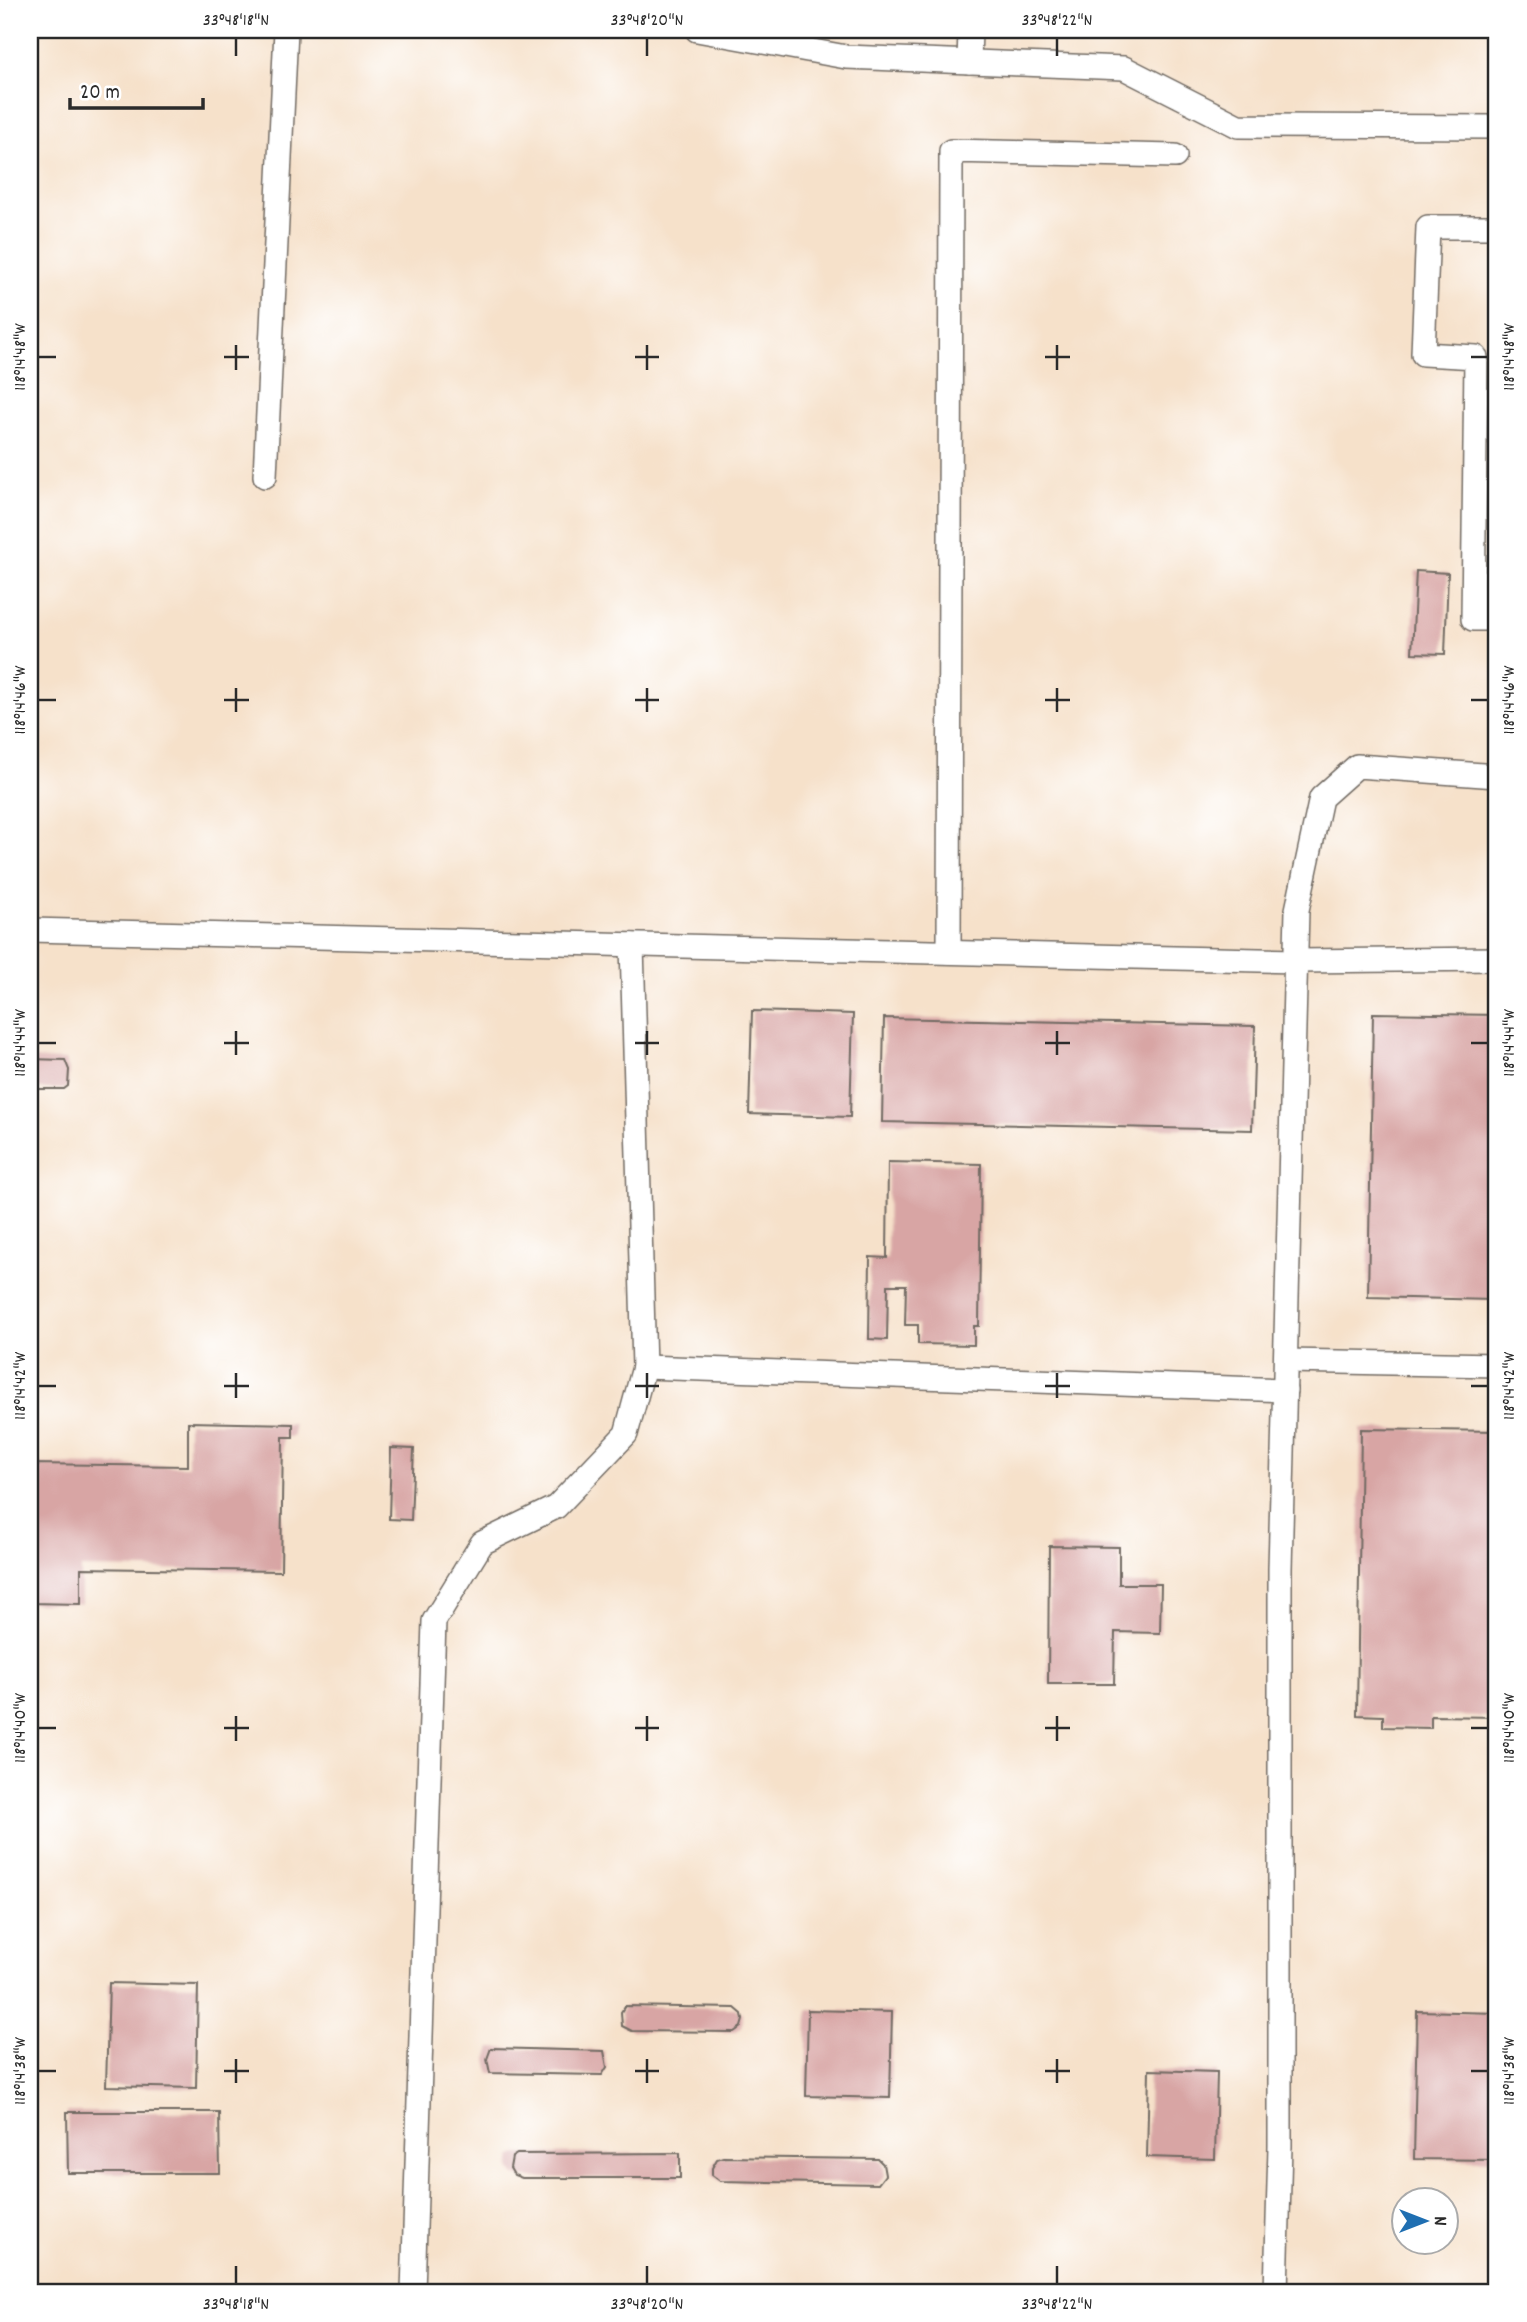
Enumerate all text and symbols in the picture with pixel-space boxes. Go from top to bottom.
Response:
text: 33°48'18"N [203,9,269,34]
text: 33°48'20"N [611,9,683,34]
text: 33°48'22"N [1021,9,1093,34]
scale bar [70,66,203,110]
text: 20 m [80,79,120,109]
text: 118°14'48"W [9,323,34,391]
text: 118°14'48"W [1498,323,1523,391]
text: 118°14'46"W [9,665,34,734]
text: 118°14'46"W [1498,665,1523,734]
text: 118°14'44"W [9,1009,34,1077]
text: 118°14'44"W [1498,1009,1523,1077]
text: 118°14'42"W [9,1351,34,1420]
text: 118°14'42"W [1498,1351,1523,1420]
text: 118°14'40"W [9,1692,34,1763]
text: 118°14'40"W [1498,1692,1523,1763]
text: 118°14'38"W [9,2036,34,2105]
text: 118°14'38"W [1498,2036,1523,2105]
north arrow [1390,2186,1460,2256]
text: N [1425,2216,1452,2226]
text: 33°48'18"N [203,2293,269,2318]
text: 33°48'20"N [611,2293,683,2318]
text: 33°48'22"N [1021,2293,1093,2318]

